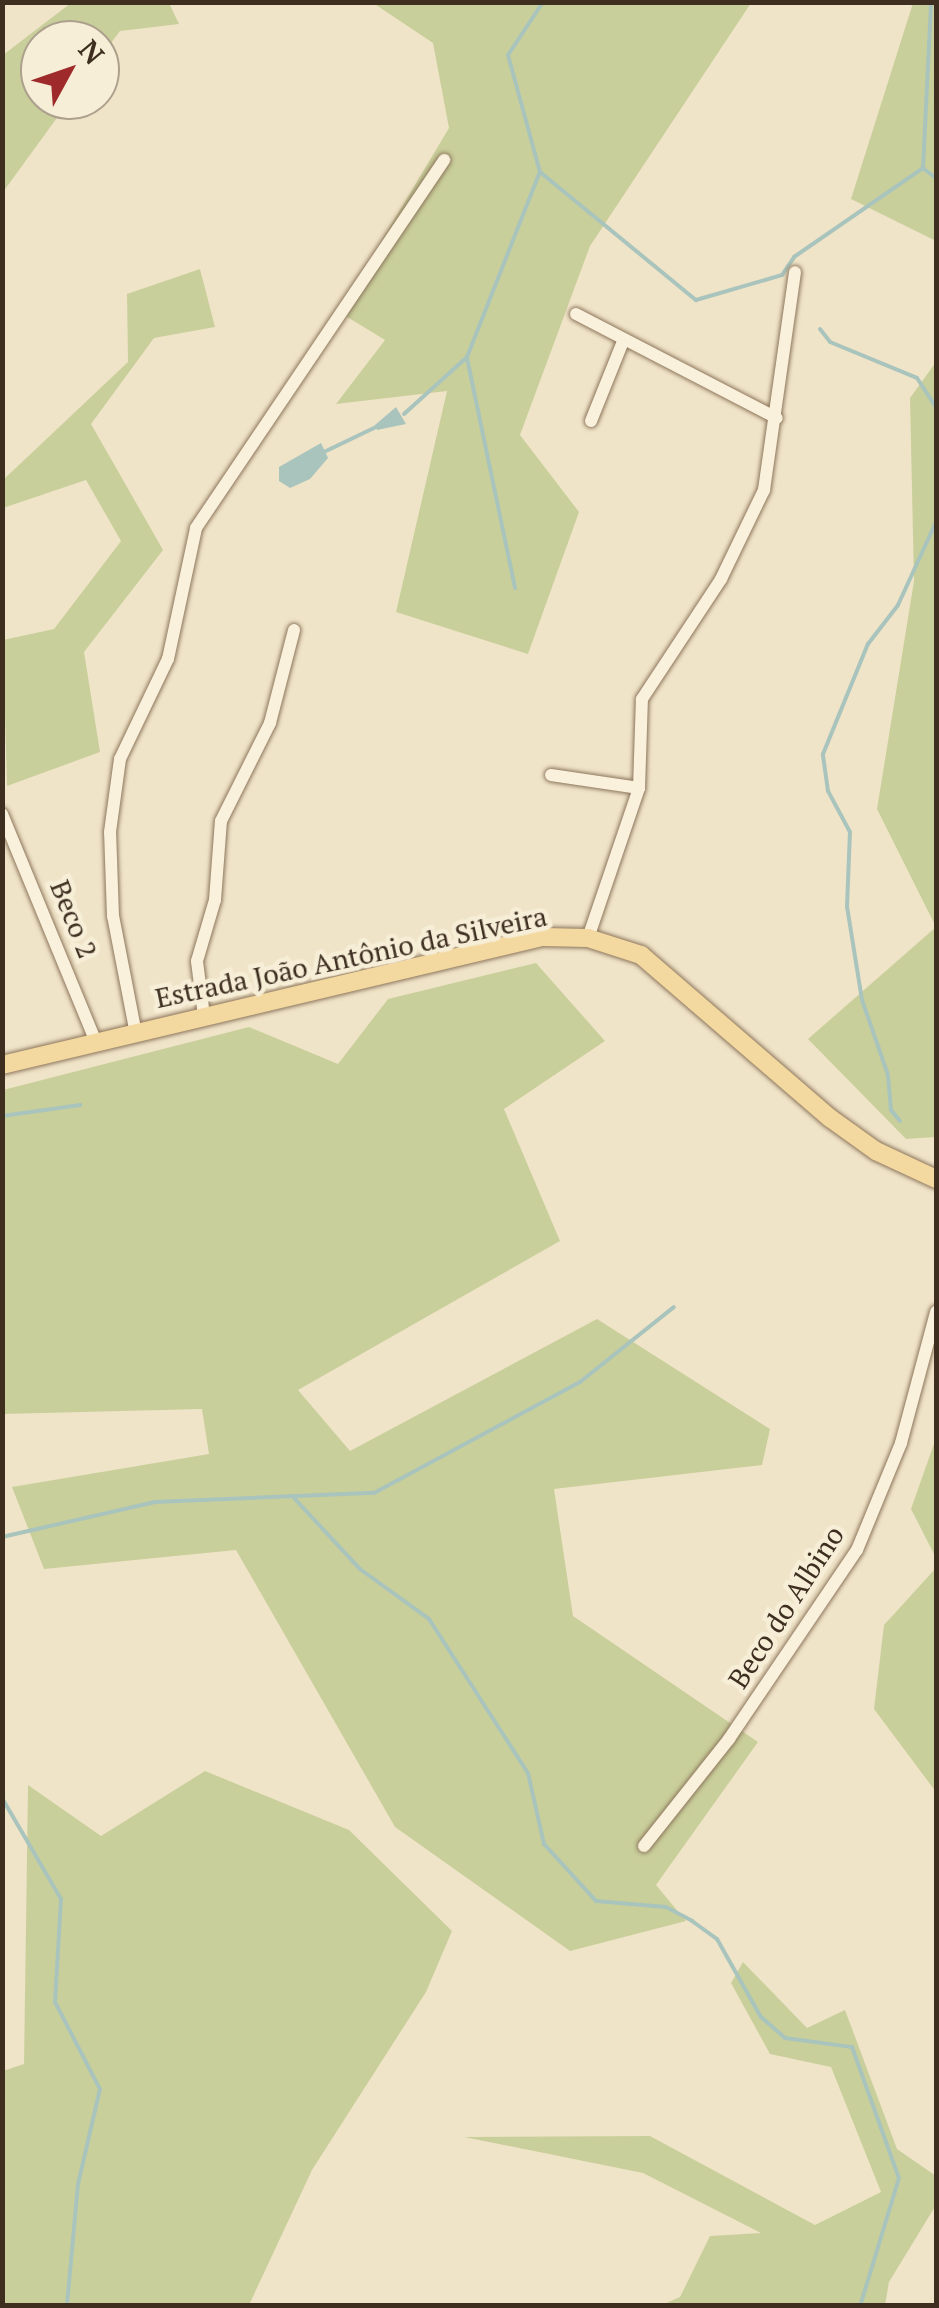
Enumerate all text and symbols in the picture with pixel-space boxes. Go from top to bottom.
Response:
north arrow [20,20,120,120]
text: N [71,32,113,72]
street label: Beco 2 [43,875,105,963]
street label: Estrada João Antônio da Silveira [152,899,550,1015]
street label: Beco do Albino [721,1519,851,1695]

